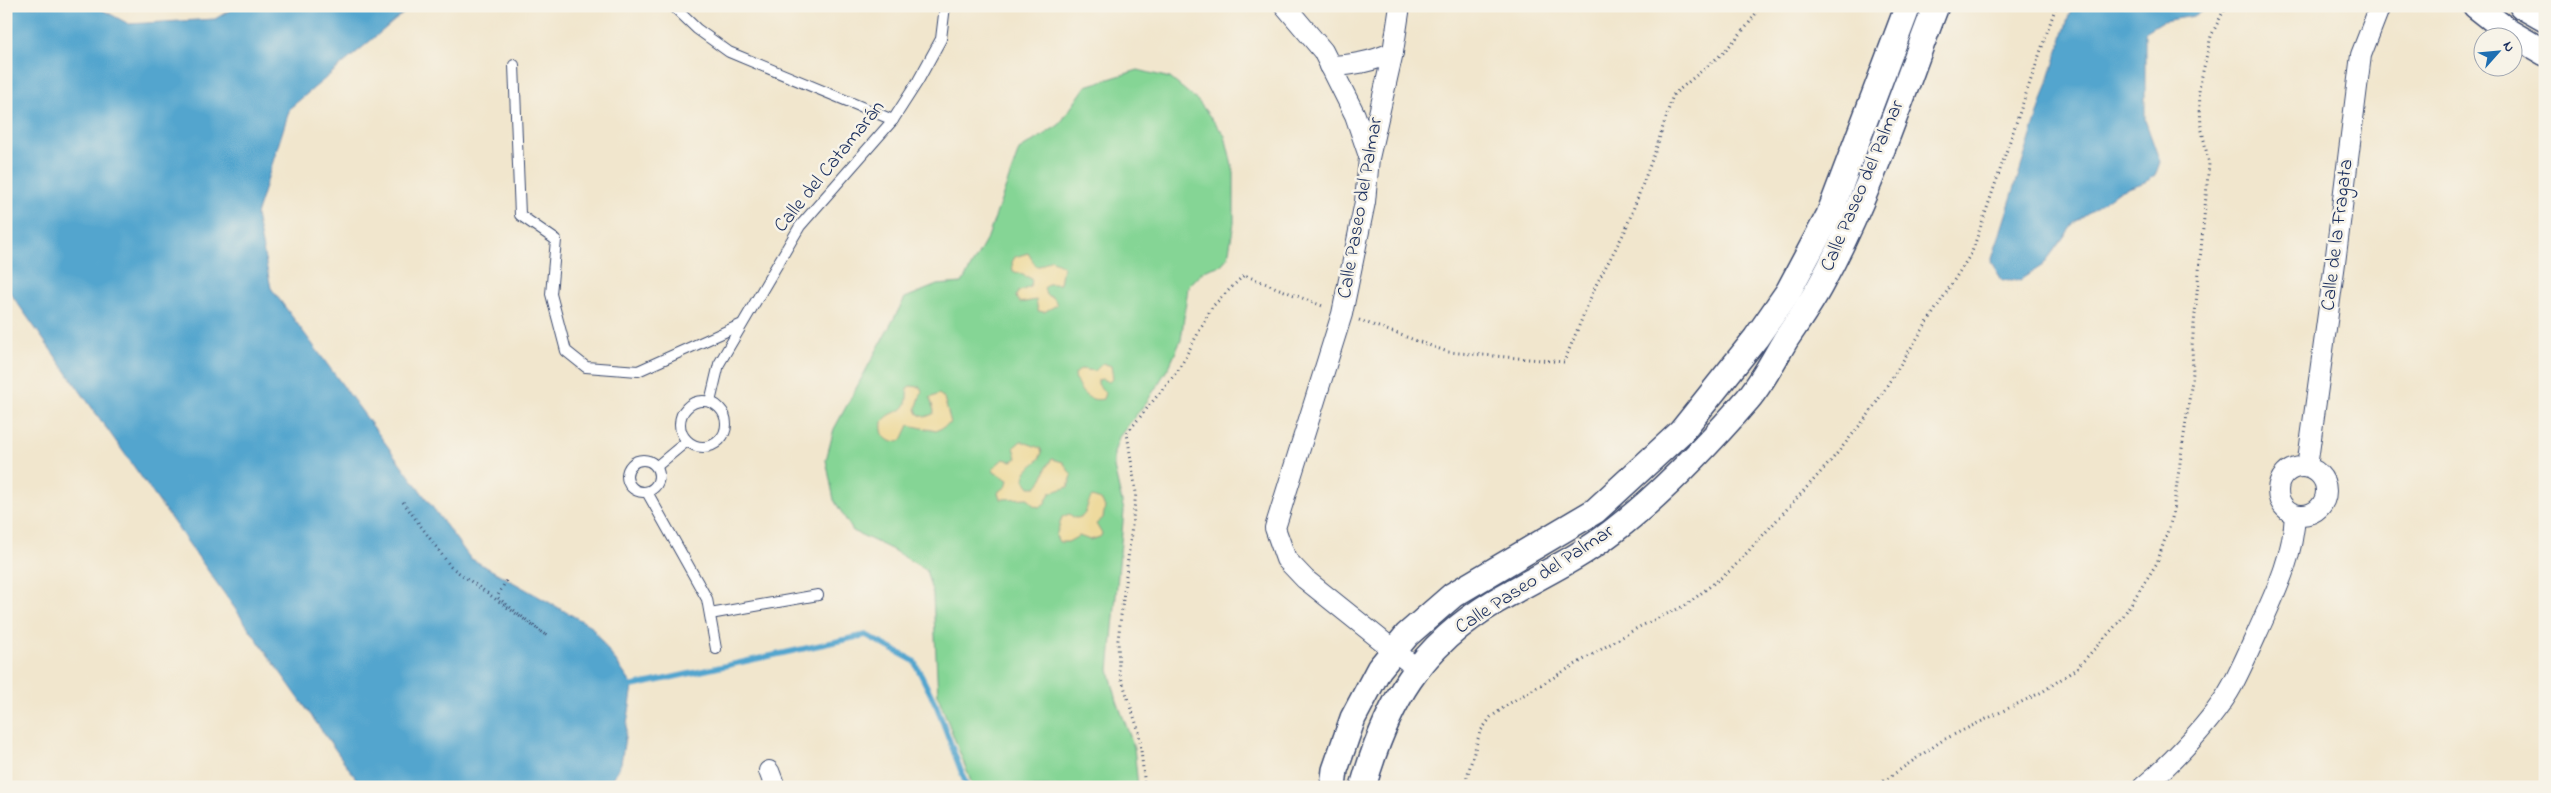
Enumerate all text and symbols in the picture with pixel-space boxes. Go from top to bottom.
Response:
north arrow [2474,28,2524,78]
text: N [2497,38,2520,56]
street label: Calle del Catamarán [767,95,893,239]
street label: Calle Paseo del Palmar [1814,95,1913,276]
street label: Calle Paseo del Palmar [1331,114,1391,301]
street label: Calle de la Fragata [2314,158,2363,313]
street label: Calle Paseo del Palmar [1450,517,1621,642]

